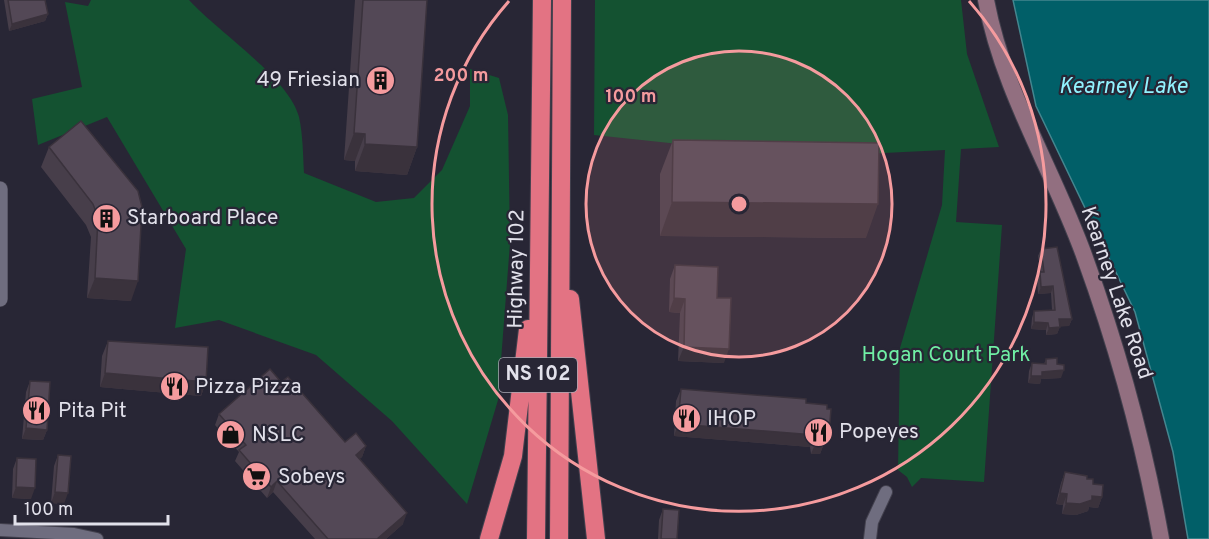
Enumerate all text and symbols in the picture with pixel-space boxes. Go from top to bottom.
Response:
building icon: 49 Friesian [365,64,397,96]
text: 200 m [433,65,489,88]
place label: 49 Friesian [257,67,360,94]
water label: Kearney Lake [1059,74,1188,101]
text: 100 m [605,86,657,109]
centre of rings [729,194,749,214]
building icon: Starboard Place [90,202,122,234]
street label: Kearney Lake Road [1074,203,1158,383]
place label: Starboard Place [127,205,278,232]
street label: Highway 102 [502,209,532,329]
park label: Hogan Court Park [862,342,1030,369]
road number: NS 102 [499,358,577,392]
restaurant icon: Pizza Pizza [158,371,190,403]
place label: Pizza Pizza [195,374,302,401]
restaurant icon: Pita Pit [21,395,53,427]
place label: Pita Pit [58,398,127,425]
restaurant icon: IHOP [670,403,702,435]
place label: IHOP [707,406,756,433]
restaurant icon: Popeyes [802,416,834,448]
shop icon: NSLC [215,419,247,451]
place label: Popeyes [839,419,919,446]
place label: NSLC [252,422,304,449]
supermarket icon: Sobeys [241,461,273,493]
place label: Sobeys [278,464,345,491]
scale bar [15,488,168,526]
text: 100 m [24,499,73,522]

